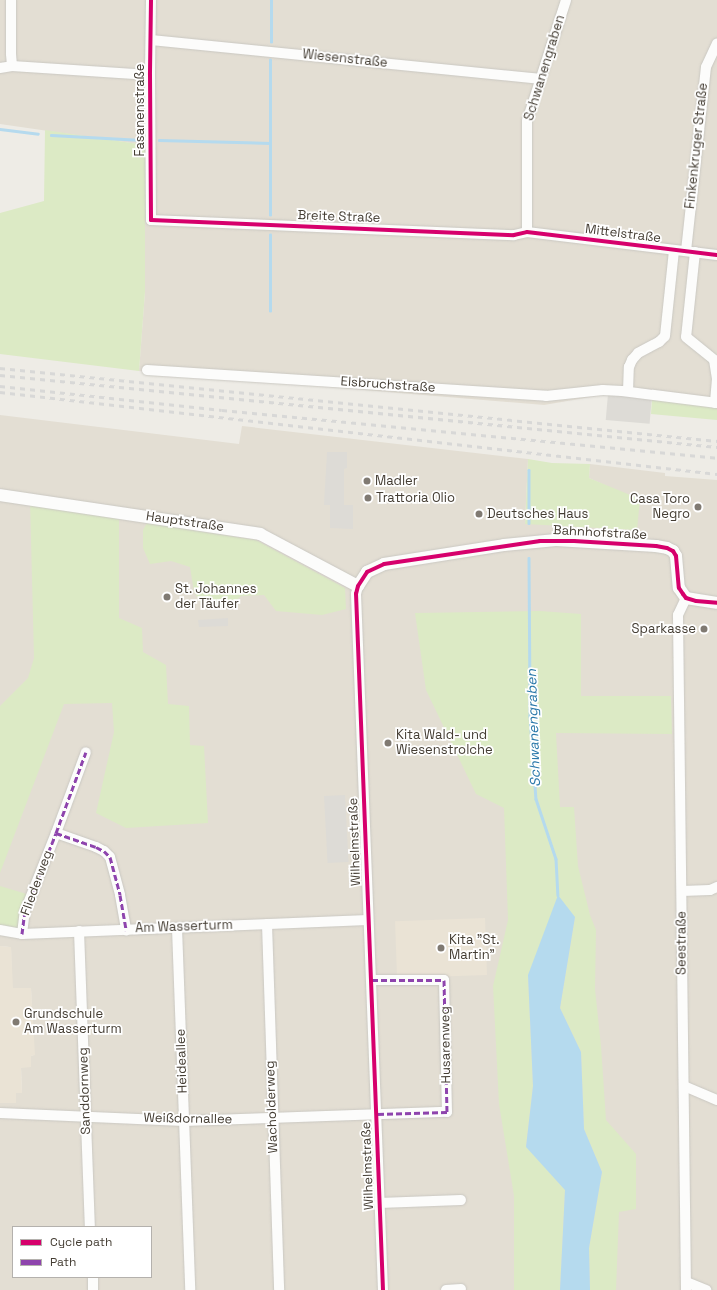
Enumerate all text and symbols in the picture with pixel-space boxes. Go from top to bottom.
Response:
street label: Schwanengraben [522,13,568,123]
street label: Wiesenstraße [302,47,388,71]
street label: Fasanenstraße [132,64,148,156]
street label: Finkenkruger Straße [683,82,711,210]
street label: Breite Straße [297,208,381,226]
street label: Mittelstraße [584,222,662,246]
street label: Elsbruchstraße [340,374,436,396]
place label: Madler [375,473,418,489]
marker: Madler [362,476,372,486]
place label: Trattoria Olio [376,490,455,506]
place label: Casa Toro Negro [630,492,690,523]
marker: Trattoria Olio [363,493,373,503]
marker: Casa Toro Negro [693,502,703,512]
place label: Deutsches Haus [487,506,588,522]
street label: Hauptstraße [145,509,225,535]
marker: Deutsches Haus [474,509,484,519]
street label: Bahnhofstraße [553,523,647,543]
place label: St. Johannes der Täufer [175,582,257,613]
marker: St. Johannes der Täufer [162,592,172,602]
place label: Sparkasse [632,621,696,637]
marker: Sparkasse [699,624,709,634]
water label: Schwanengraben [523,669,543,787]
place label: Kita Wald- und Wiesenstrolche [396,728,493,759]
marker: Kita Wald- und Wiesenstrolche [383,738,393,748]
street label: Wilhelmstraße [346,798,364,886]
street label: Fliederweg [18,848,56,918]
street label: Seestraße [674,911,690,975]
street label: Am Wasserturm [135,918,233,936]
place label: Kita "St. Martin" [449,933,500,964]
marker: Kita "St. Martin" [436,943,446,953]
street label: Husarenweg [438,1006,454,1084]
place label: Grundschule Am Wasserturm [24,1007,122,1038]
marker: Grundschule Am Wasserturm [11,1017,21,1027]
street label: Heideallee [173,1028,191,1094]
street label: Sanddornweg [76,1047,94,1135]
street label: Wacholderweg [263,1060,281,1154]
street label: Weißdornallee [143,1110,233,1128]
street label: Wilhelmstraße [359,1122,377,1210]
legend [12,1226,152,1278]
text: Cycle path [50,1234,112,1250]
text: Path [50,1254,76,1270]

